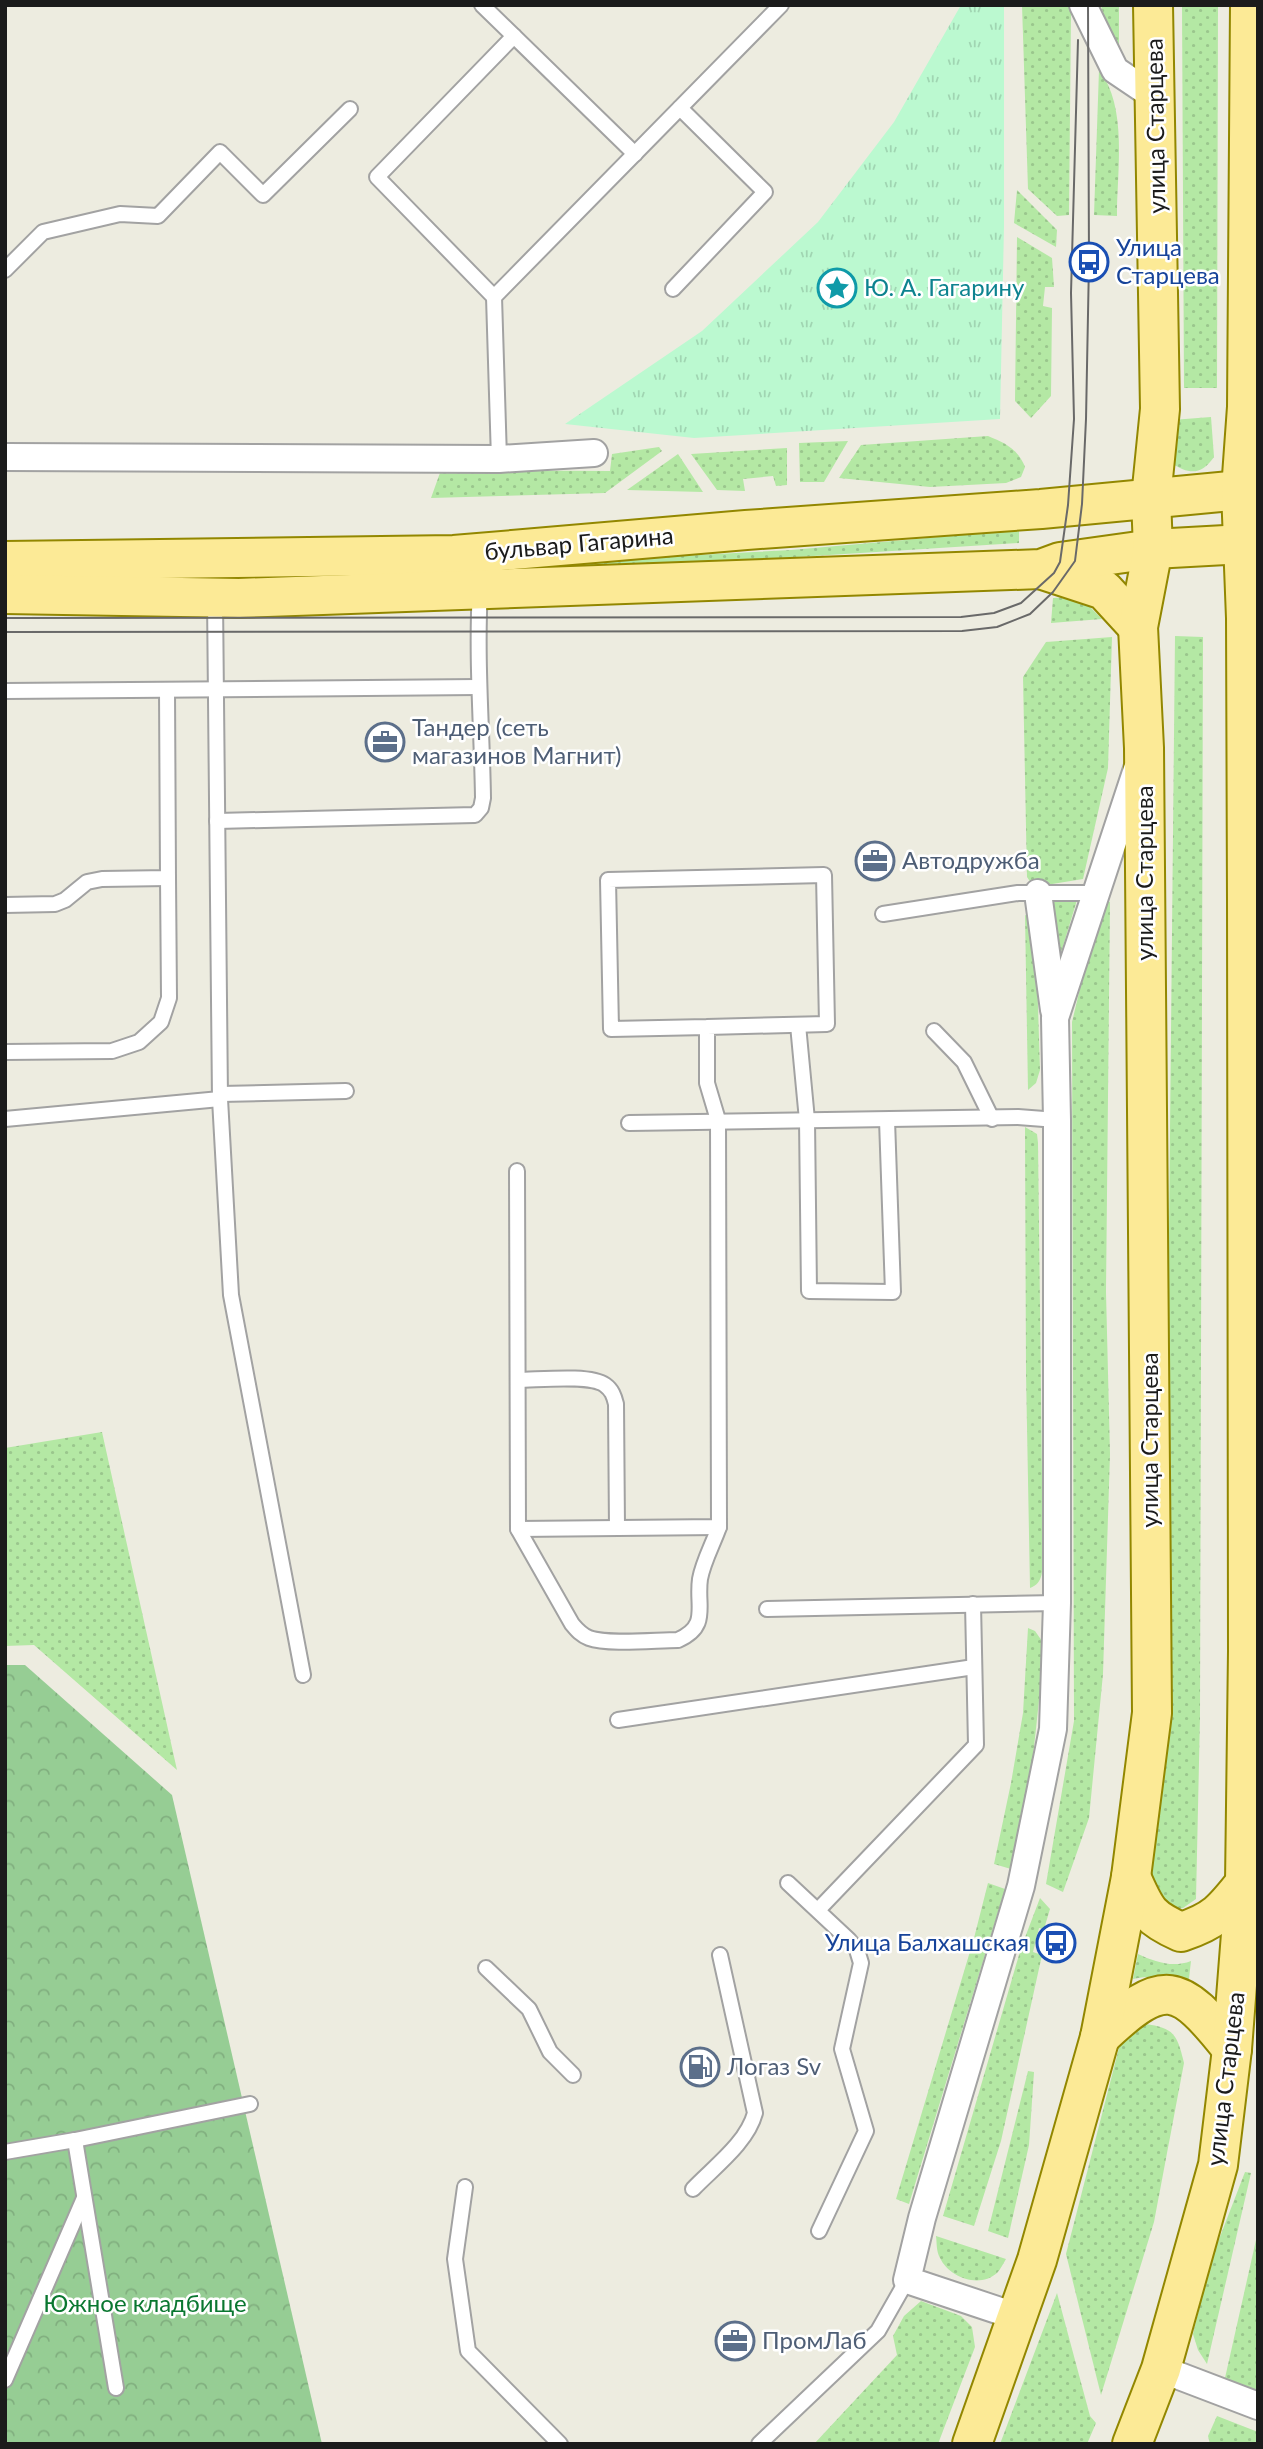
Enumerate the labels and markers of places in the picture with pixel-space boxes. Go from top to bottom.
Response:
place label: Улица Старцева [1116,232,1220,289]
bus stop icon: Улица Старцева [1068,241,1110,283]
place icon: Ю. А. Гагарину [816,267,858,309]
place label: Ю. А. Гагарину [864,272,1025,301]
place label: Тандер (сеть магазинов Магнит) [412,712,621,769]
office icon: Тандер (сеть магазинов Магнит) [364,721,406,763]
office icon: Автодружба [854,840,896,882]
place label: Автодружба [902,845,1040,874]
bus stop icon: Улица Балхашская [1035,1922,1077,1964]
place label: Улица Балхашская [825,1927,1029,1956]
fuel station icon: Логаз Sv [679,2046,721,2088]
place label: Логаз Sv [726,2051,822,2080]
office icon: ПромЛаб [714,2320,756,2362]
place label: ПромЛаб [762,2325,867,2354]

